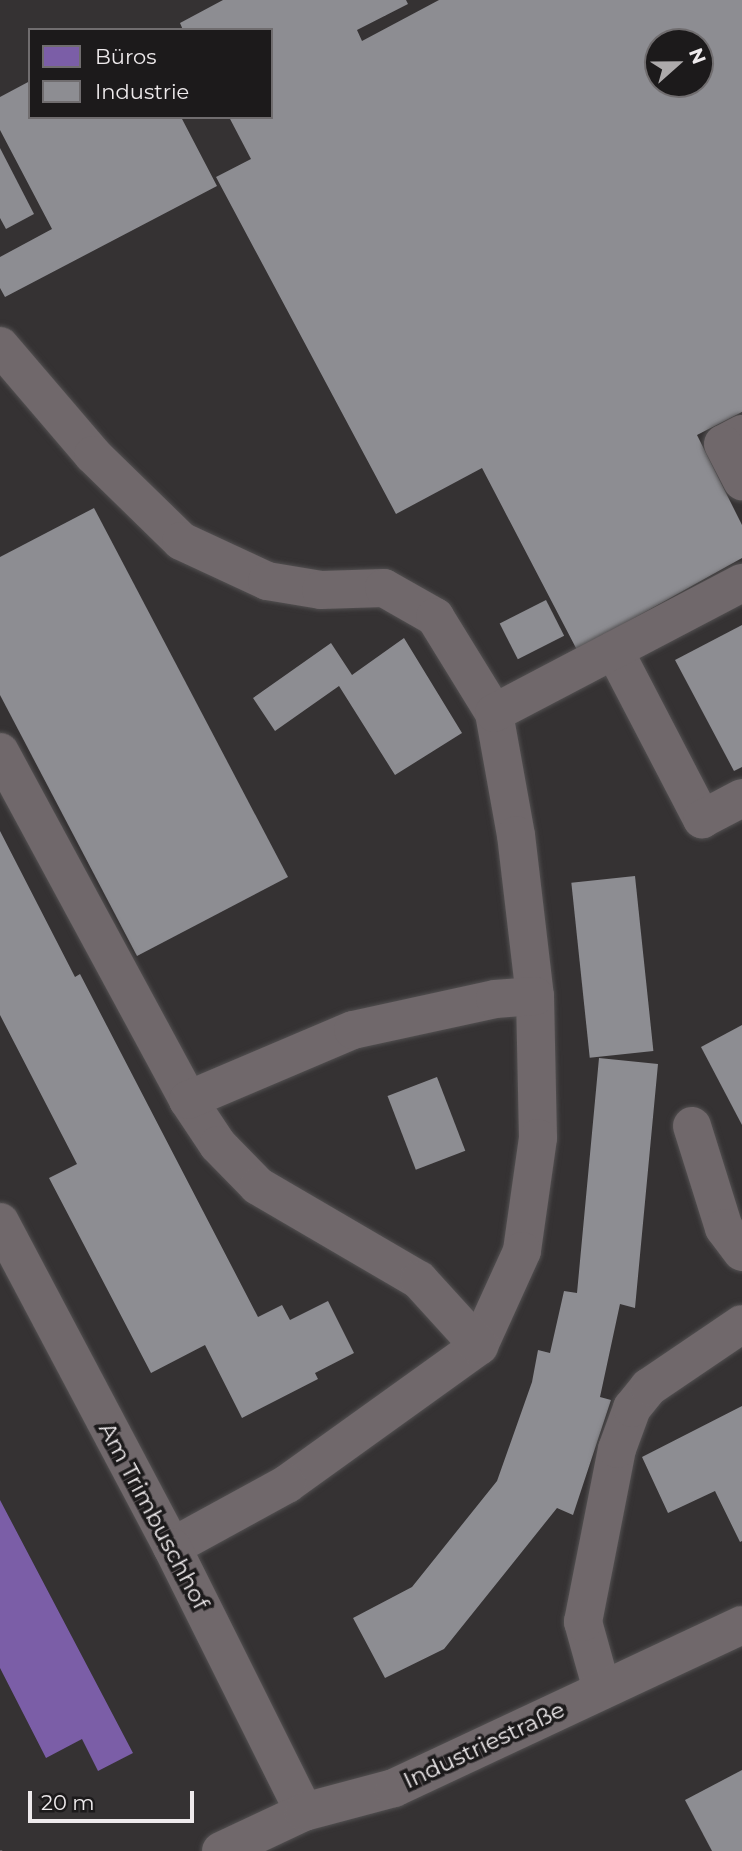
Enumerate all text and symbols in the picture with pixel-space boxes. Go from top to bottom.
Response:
legend [28,28,273,119]
north arrow [644,28,714,98]
text: Büros [95,44,157,69]
text: N [684,45,711,67]
text: Industrie [95,79,189,104]
street label: Am Trimbuschhof [93,1418,215,1614]
street label: Industriestraße [399,1696,569,1794]
scale bar [32,1778,198,1822]
text: 20 m [41,1790,95,1815]

